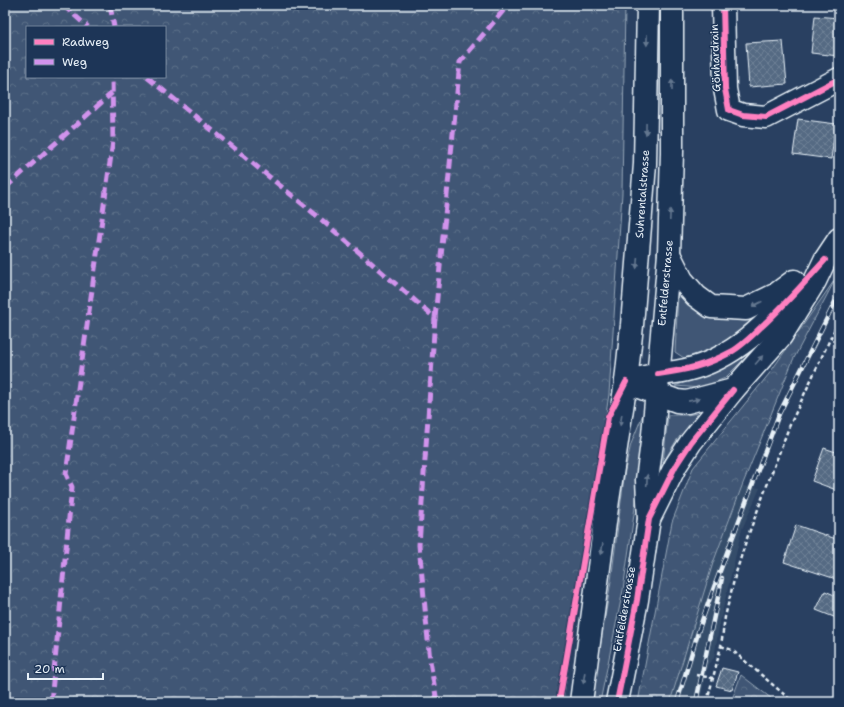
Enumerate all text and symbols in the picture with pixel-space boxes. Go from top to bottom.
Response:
street label: Gönhardrain [707,24,724,92]
legend [26,26,166,78]
text: Radweg [62,34,109,50]
one-way arrow [644,34,650,47]
text: Weg [62,54,87,70]
one-way arrow [669,78,675,91]
one-way arrow [642,123,649,135]
street label: Suhrentalstrasse [632,149,653,239]
one-way arrow [667,208,673,221]
street label: Entfelderstrasse [654,239,677,327]
one-way arrow [634,257,641,269]
one-way arrow [751,301,763,307]
one-way arrow [754,356,763,365]
one-way arrow [688,397,700,403]
one-way arrow [617,414,623,426]
one-way arrow [644,474,651,486]
one-way arrow [599,543,605,555]
street label: Entfelderstrasse [610,565,639,653]
scale bar [28,655,103,681]
text: 20 m [34,661,65,677]
one-way arrow [581,672,587,684]

